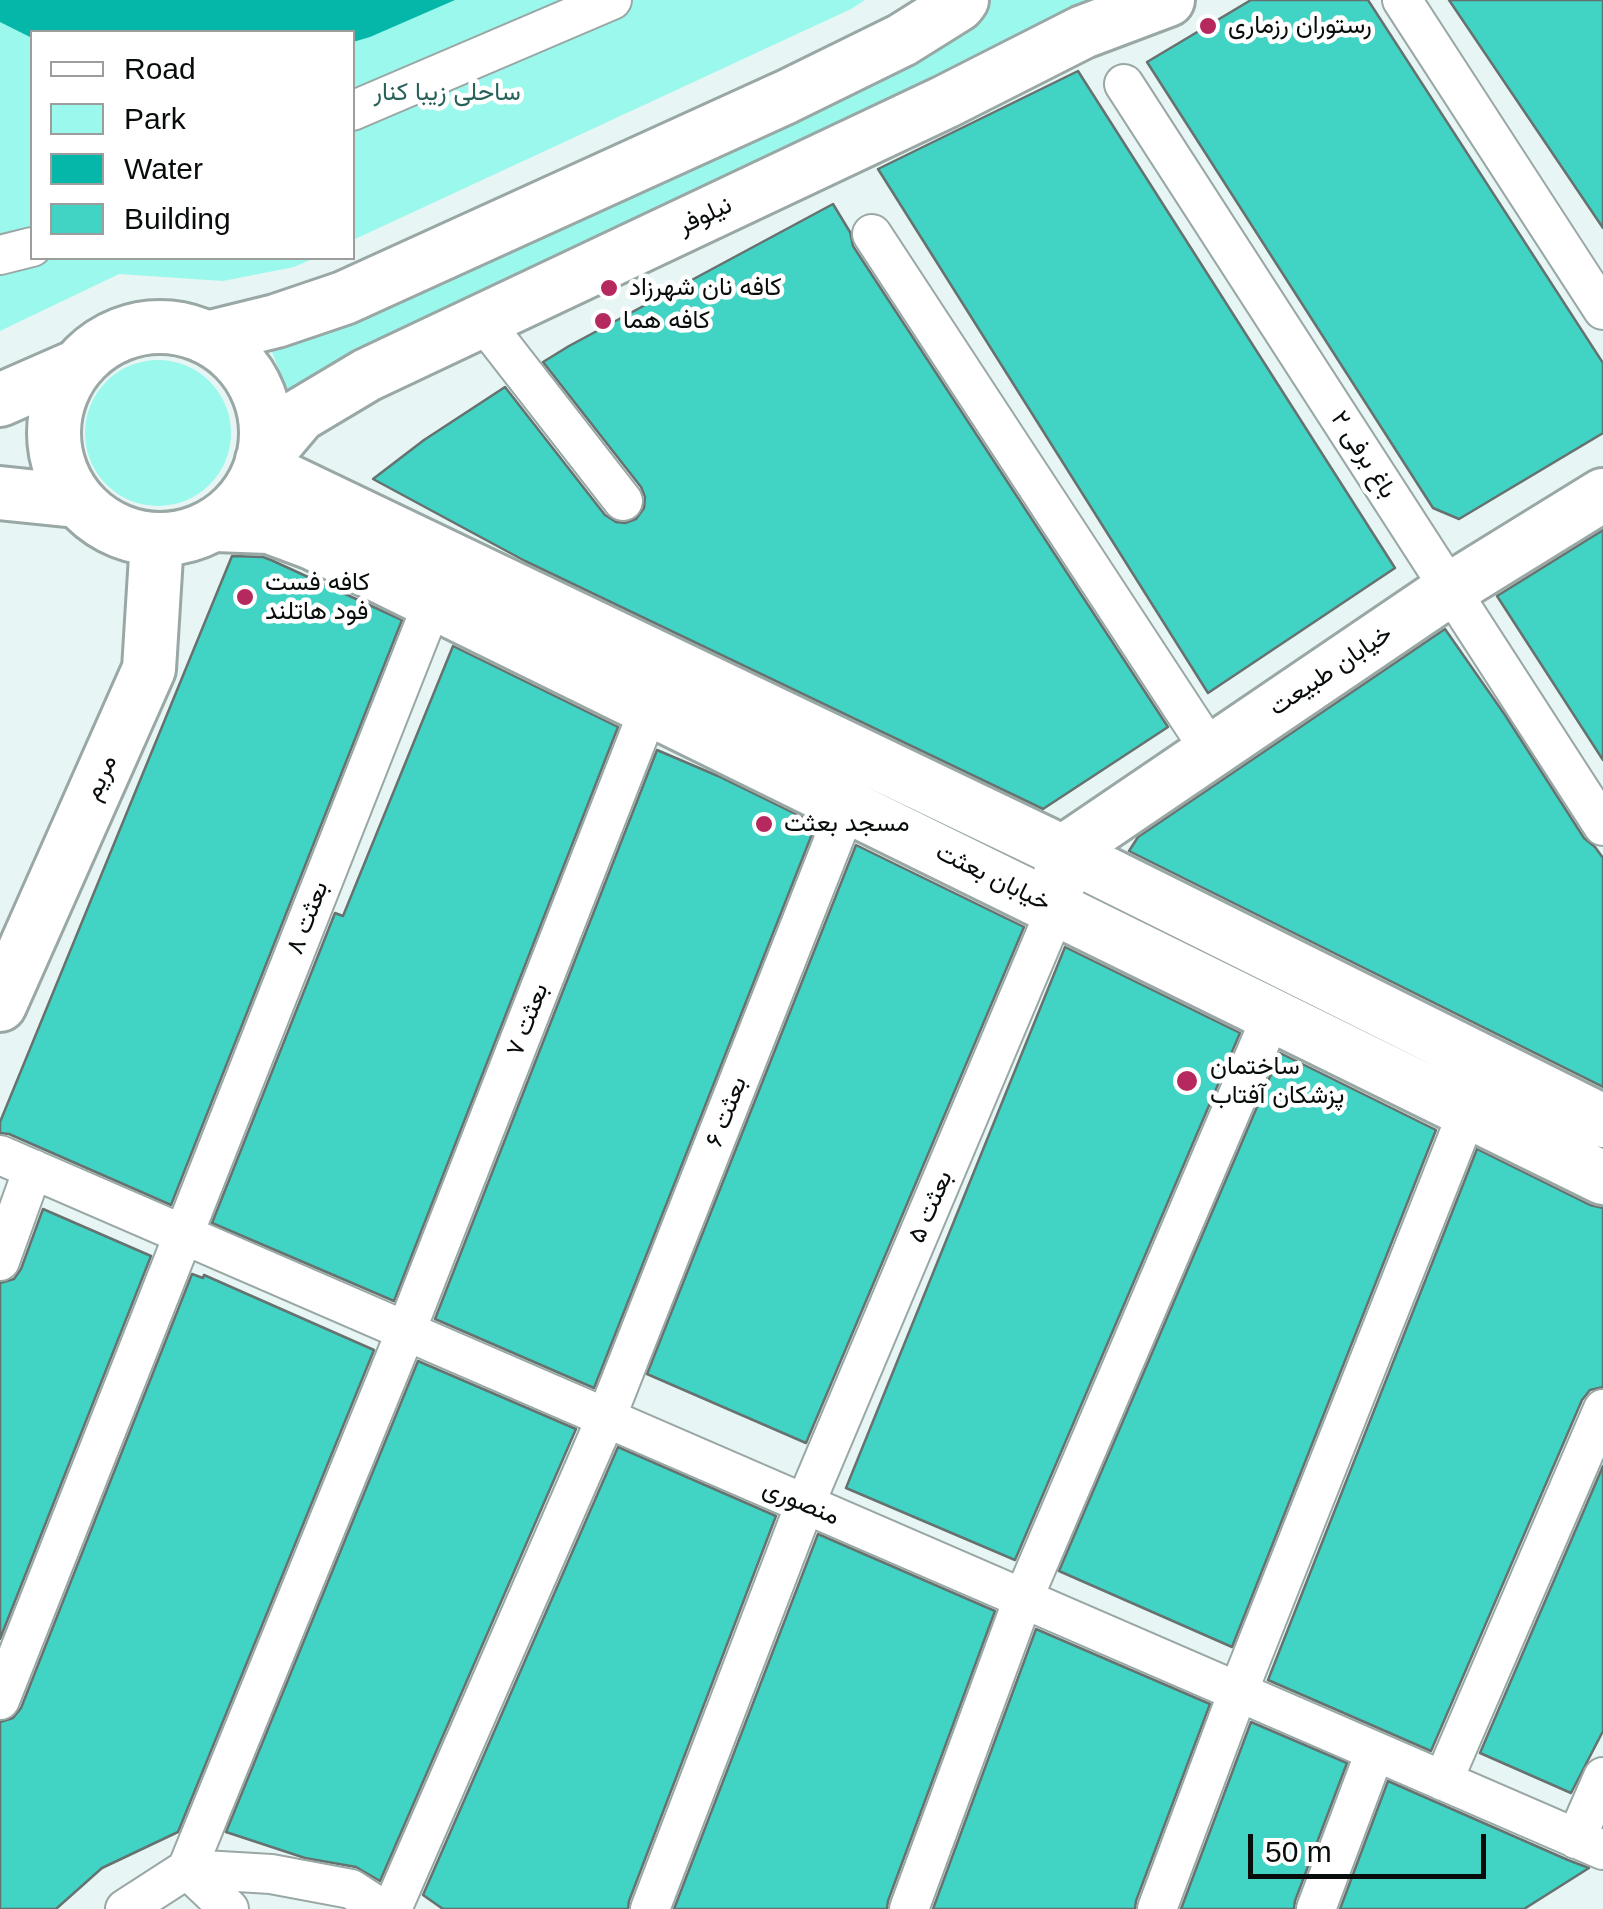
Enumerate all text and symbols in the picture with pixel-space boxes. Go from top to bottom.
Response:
place label: رستوران رزماری [1228,11,1372,41]
marker: رستوران رزماری [1197,15,1219,37]
legend [30,30,355,260]
text: Road [124,52,196,85]
park label: ساحلی زیبا کنار [373,78,521,108]
text: Park [124,102,186,135]
text: Water [124,152,203,185]
street label: نیلوفر [673,190,737,242]
text: Building [124,202,231,235]
place label: کافه نان شهرزاد [629,273,782,303]
marker: کافه نان شهرزاد [598,277,620,299]
place label: کافه هما [623,306,710,336]
marker: کافه هما [592,310,614,332]
street label: باغ برفی ۲ [1324,406,1402,504]
place label: کافه فست فود هاتلند [265,568,370,627]
marker: کافه فست فود هاتلند [234,586,256,608]
street label: خیابان طبیعت [1264,619,1398,723]
street label: مریم [78,751,124,805]
place label: مسجد بعثت [784,809,910,839]
marker: مسجد بعثت [753,813,775,835]
street label: خیابان بعثت [931,837,1055,919]
street label: بعثت ۸ [280,877,336,959]
street label: بعثت ۷ [500,979,556,1061]
place label: ساختمان پزشکان آفتاب [1210,1052,1344,1111]
marker: ساختمان پزشکان آفتاب [1174,1068,1200,1094]
street label: بعثت ۶ [700,1073,754,1151]
street label: بعثت ۵ [902,1166,960,1248]
street label: منصوری [758,1473,844,1533]
scale bar [1253,1814,1490,1876]
text: 50 m [1265,1835,1332,1868]

